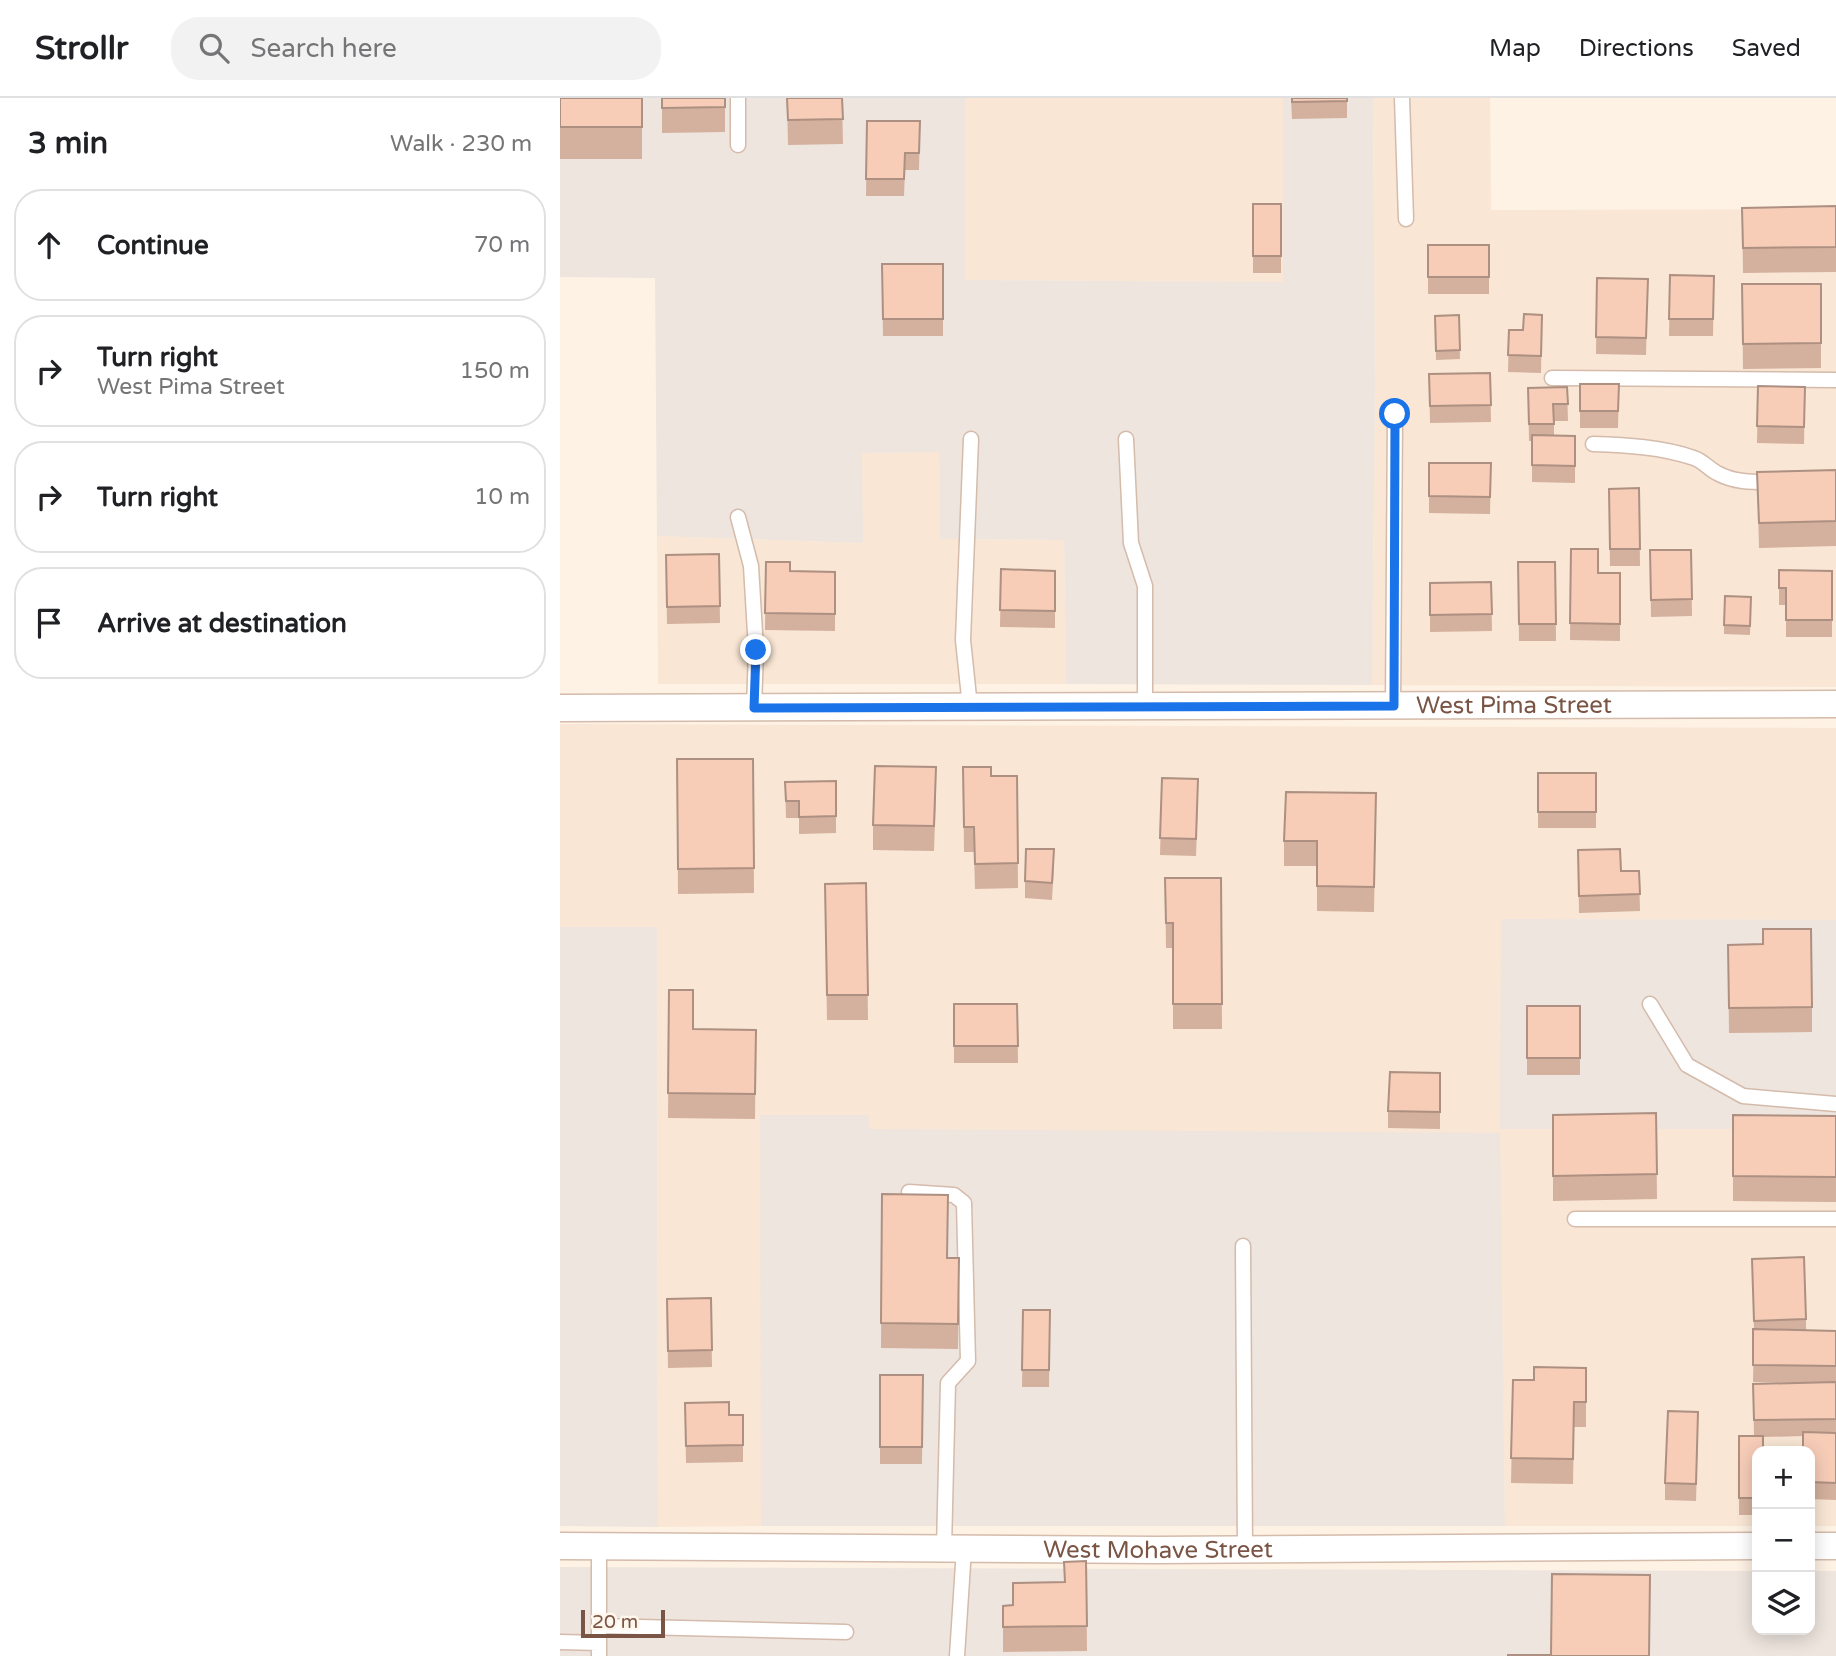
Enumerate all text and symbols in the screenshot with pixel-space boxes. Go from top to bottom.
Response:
search box [171,17,661,80]
text: Strollr [35,29,129,68]
icon: search [195,29,233,67]
text: Search here [251,33,397,64]
text: Map [1489,34,1541,63]
text: Directions [1579,34,1694,63]
text: Saved [1732,34,1801,63]
text: 3 min [28,125,108,162]
text: Walk · 230 m [390,130,532,158]
icon: ahead [30,226,68,264]
text: Continue [97,230,209,261]
text: 70 m [474,231,530,259]
text: Turn right [97,342,218,373]
icon: right [30,352,68,390]
text: 150 m [460,357,530,385]
text: West Pima Street [97,373,285,401]
route start [1379,398,1410,429]
icon: right [30,478,68,516]
text: Turn right [97,482,218,513]
text: 10 m [474,483,530,511]
icon: arrive [30,604,68,642]
text: Arrive at destination [97,608,347,639]
route end [740,634,771,665]
street label: West Pima Street [1416,691,1612,720]
map controls [1752,1446,1815,1635]
button: + [1752,1446,1815,1509]
button: − [1752,1509,1815,1572]
street label: West Mohave Street [1043,1535,1273,1565]
button: layers [1752,1572,1815,1635]
scale bar [581,1607,665,1639]
text: 20 m [592,1611,638,1633]

